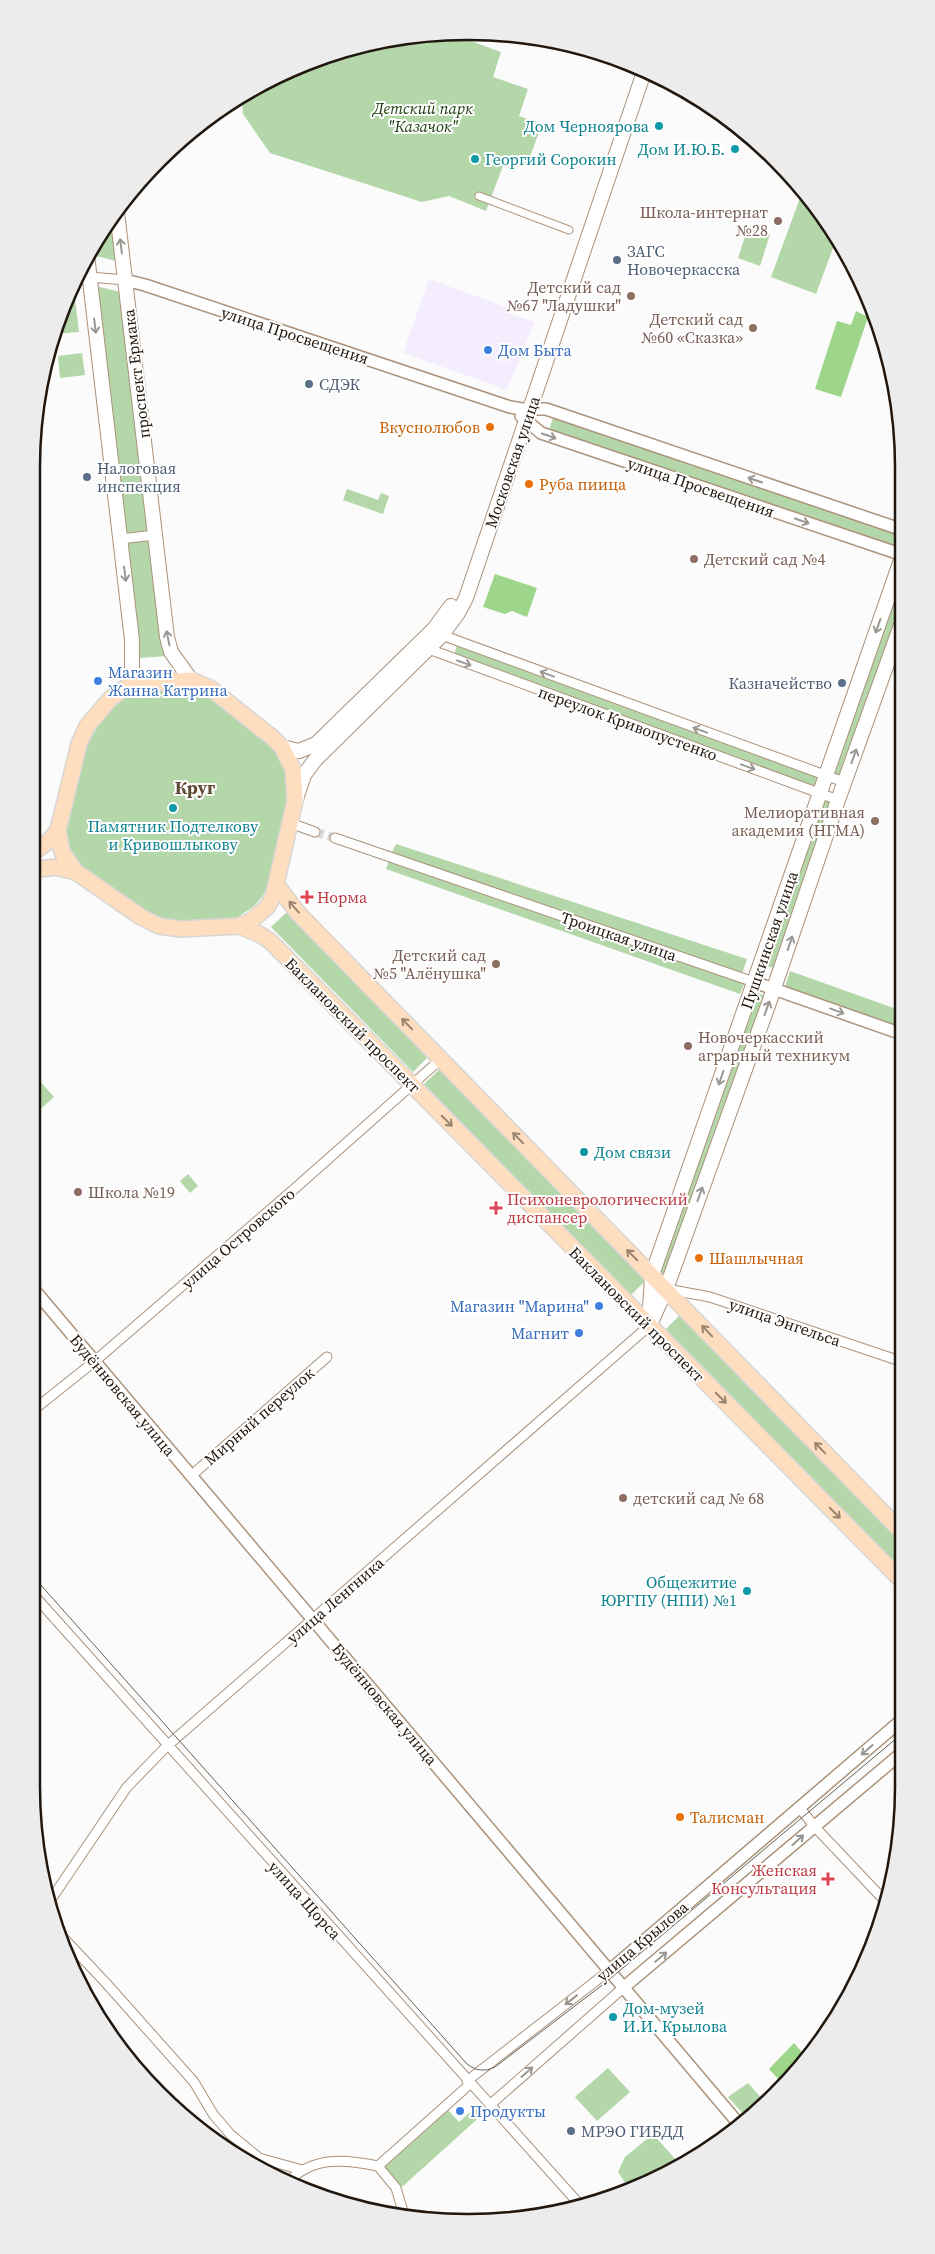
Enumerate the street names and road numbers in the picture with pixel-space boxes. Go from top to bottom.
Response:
street label: улица Просвещения [218,301,372,369]
street label: проспект Ермака [117,307,155,440]
street label: Московская улица [479,392,545,531]
street label: улица Просвещения [625,452,777,522]
street label: переулок Кривопустенко [535,680,721,766]
street label: Пушкинская улица [735,867,803,1012]
street label: Троицкая улица [558,906,681,966]
street label: Баклановский проспект [280,952,426,1098]
street label: улица Островского [177,1182,300,1293]
street label: Баклановский проспект [564,1241,710,1387]
street label: улица Энгельса [726,1293,845,1352]
street label: Будённовская улица [65,1329,181,1461]
street label: Мирный переулок [199,1362,319,1470]
street label: улица Ленгника [282,1551,389,1648]
street label: Будённовская улица [327,1638,443,1770]
street label: улица Щорса [264,1856,347,1945]
street label: улица Крылова [591,1895,693,1986]

